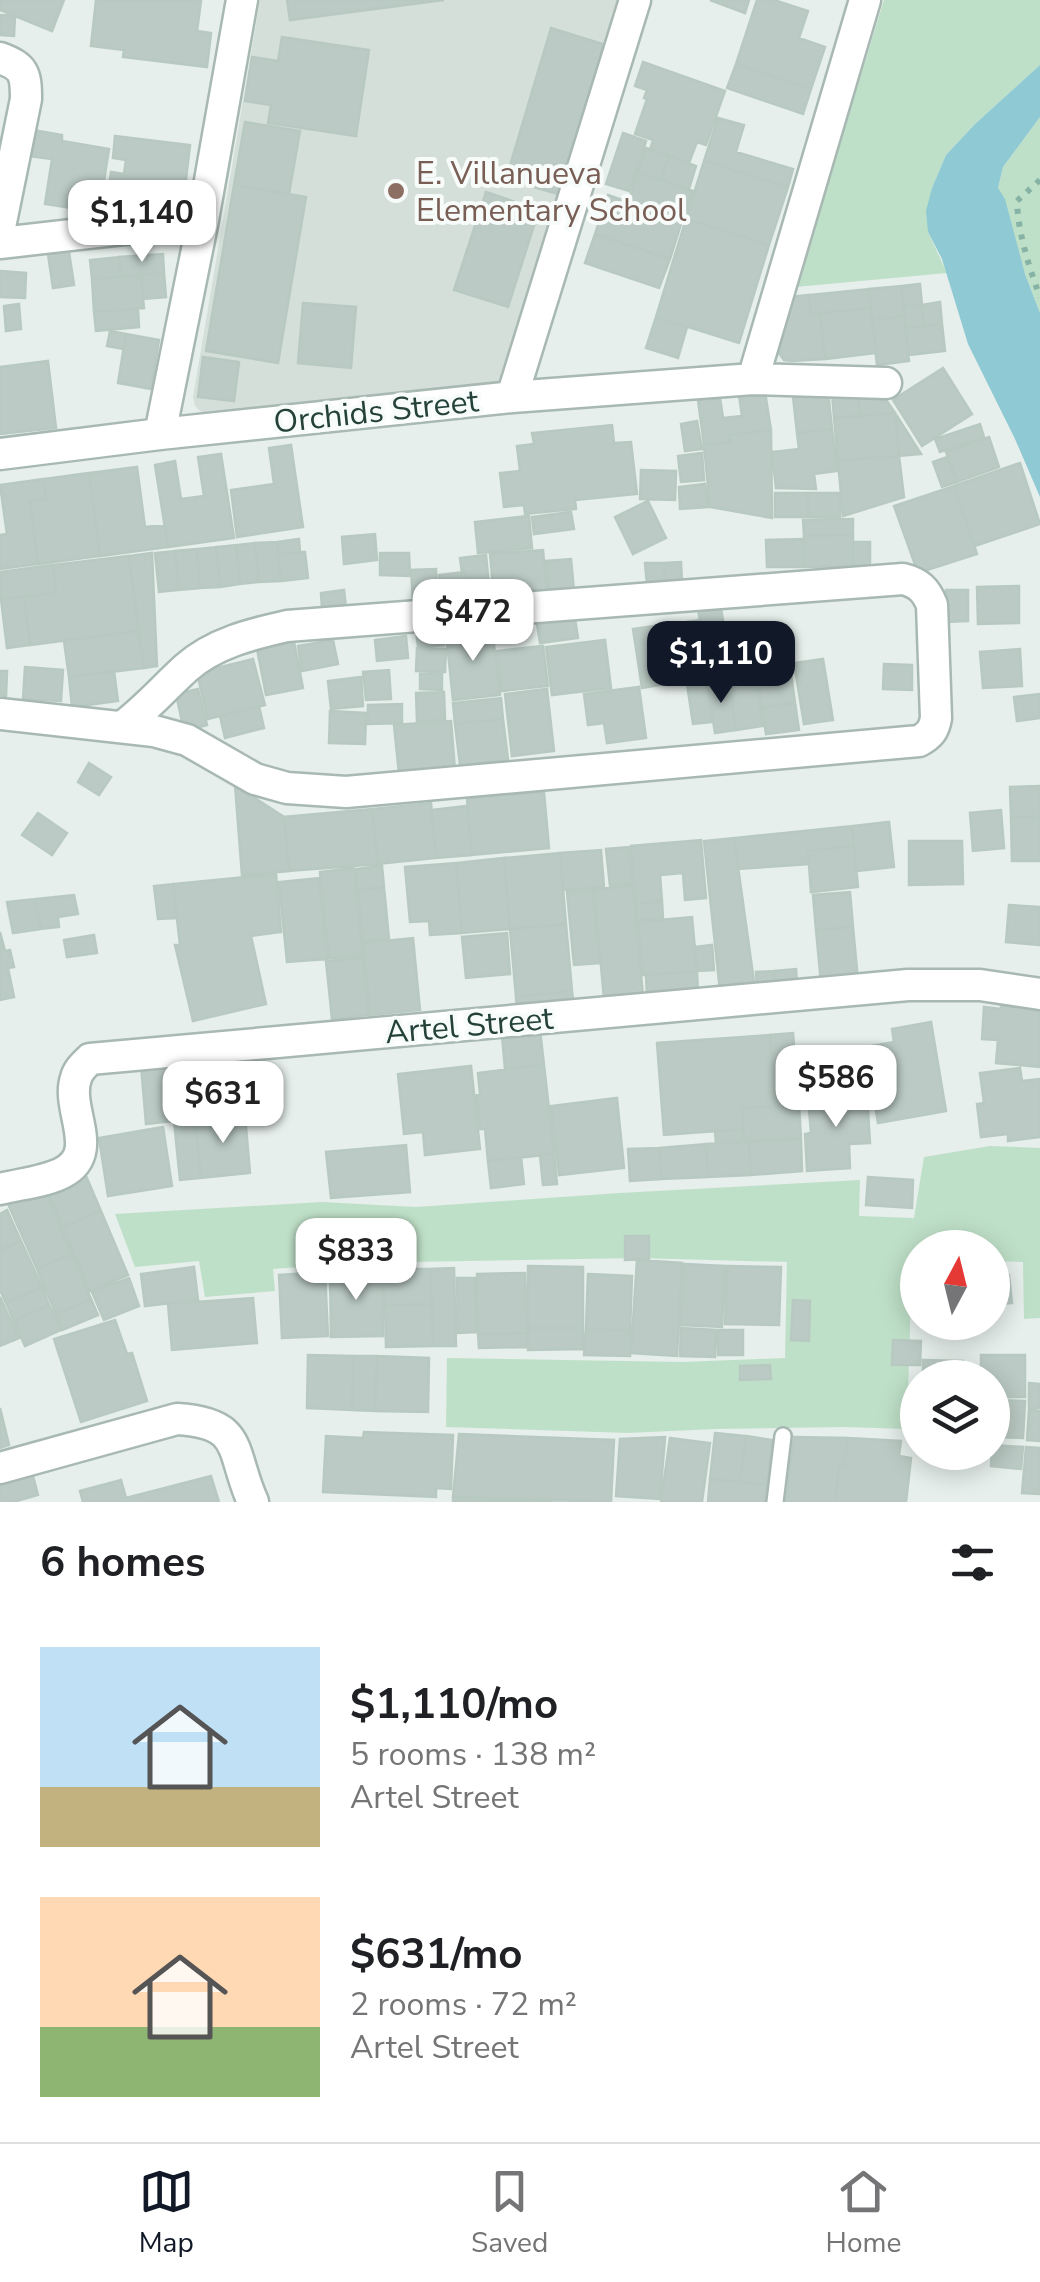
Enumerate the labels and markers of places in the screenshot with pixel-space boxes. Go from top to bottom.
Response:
place label: E. Villanueva Elementary School [416,152,687,232]
pin: $1,140 [61,180,223,265]
marker: E. Villanueva Elementary School [385,180,407,202]
pin: $472 [414,579,532,664]
pin: $1,110 [640,621,802,706]
pin: $586 [777,1045,895,1130]
pin: $631 [164,1061,282,1146]
pin: $833 [297,1218,415,1303]

